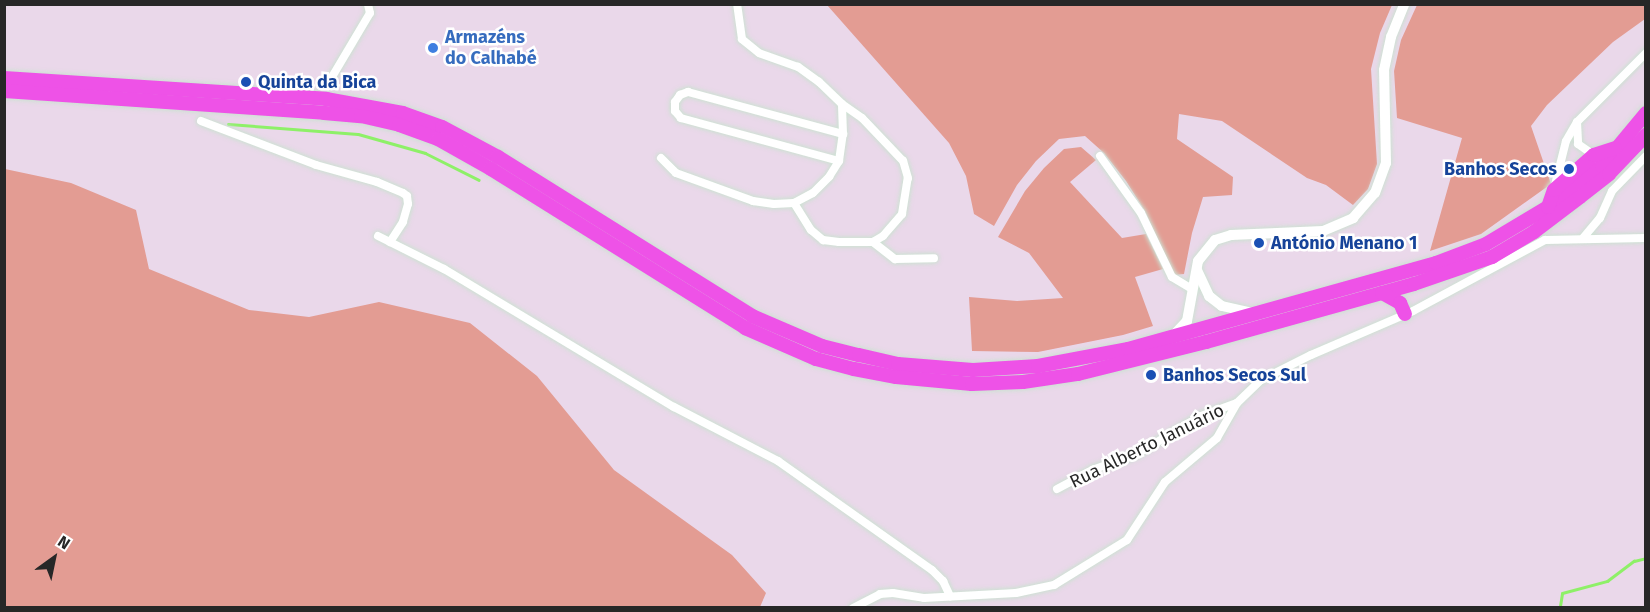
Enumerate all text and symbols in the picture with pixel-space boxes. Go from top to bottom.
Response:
place label: Armazéns do Calhabé [445,27,537,70]
marker: Armazéns do Calhabé [426,41,440,55]
place label: Quinta da Bica [258,71,376,93]
marker: Quinta da Bica [239,75,253,89]
place label: Banhos Secos [1444,158,1557,180]
marker: Banhos Secos [1562,162,1576,176]
place label: António Menano 1 [1271,232,1417,254]
marker: António Menano 1 [1252,236,1266,250]
place label: Banhos Secos Sul [1163,364,1306,386]
marker: Banhos Secos Sul [1144,368,1158,382]
street label: Rua Alberto Januário [1066,399,1228,493]
north arrow [24,528,84,588]
text: N [54,532,74,553]

